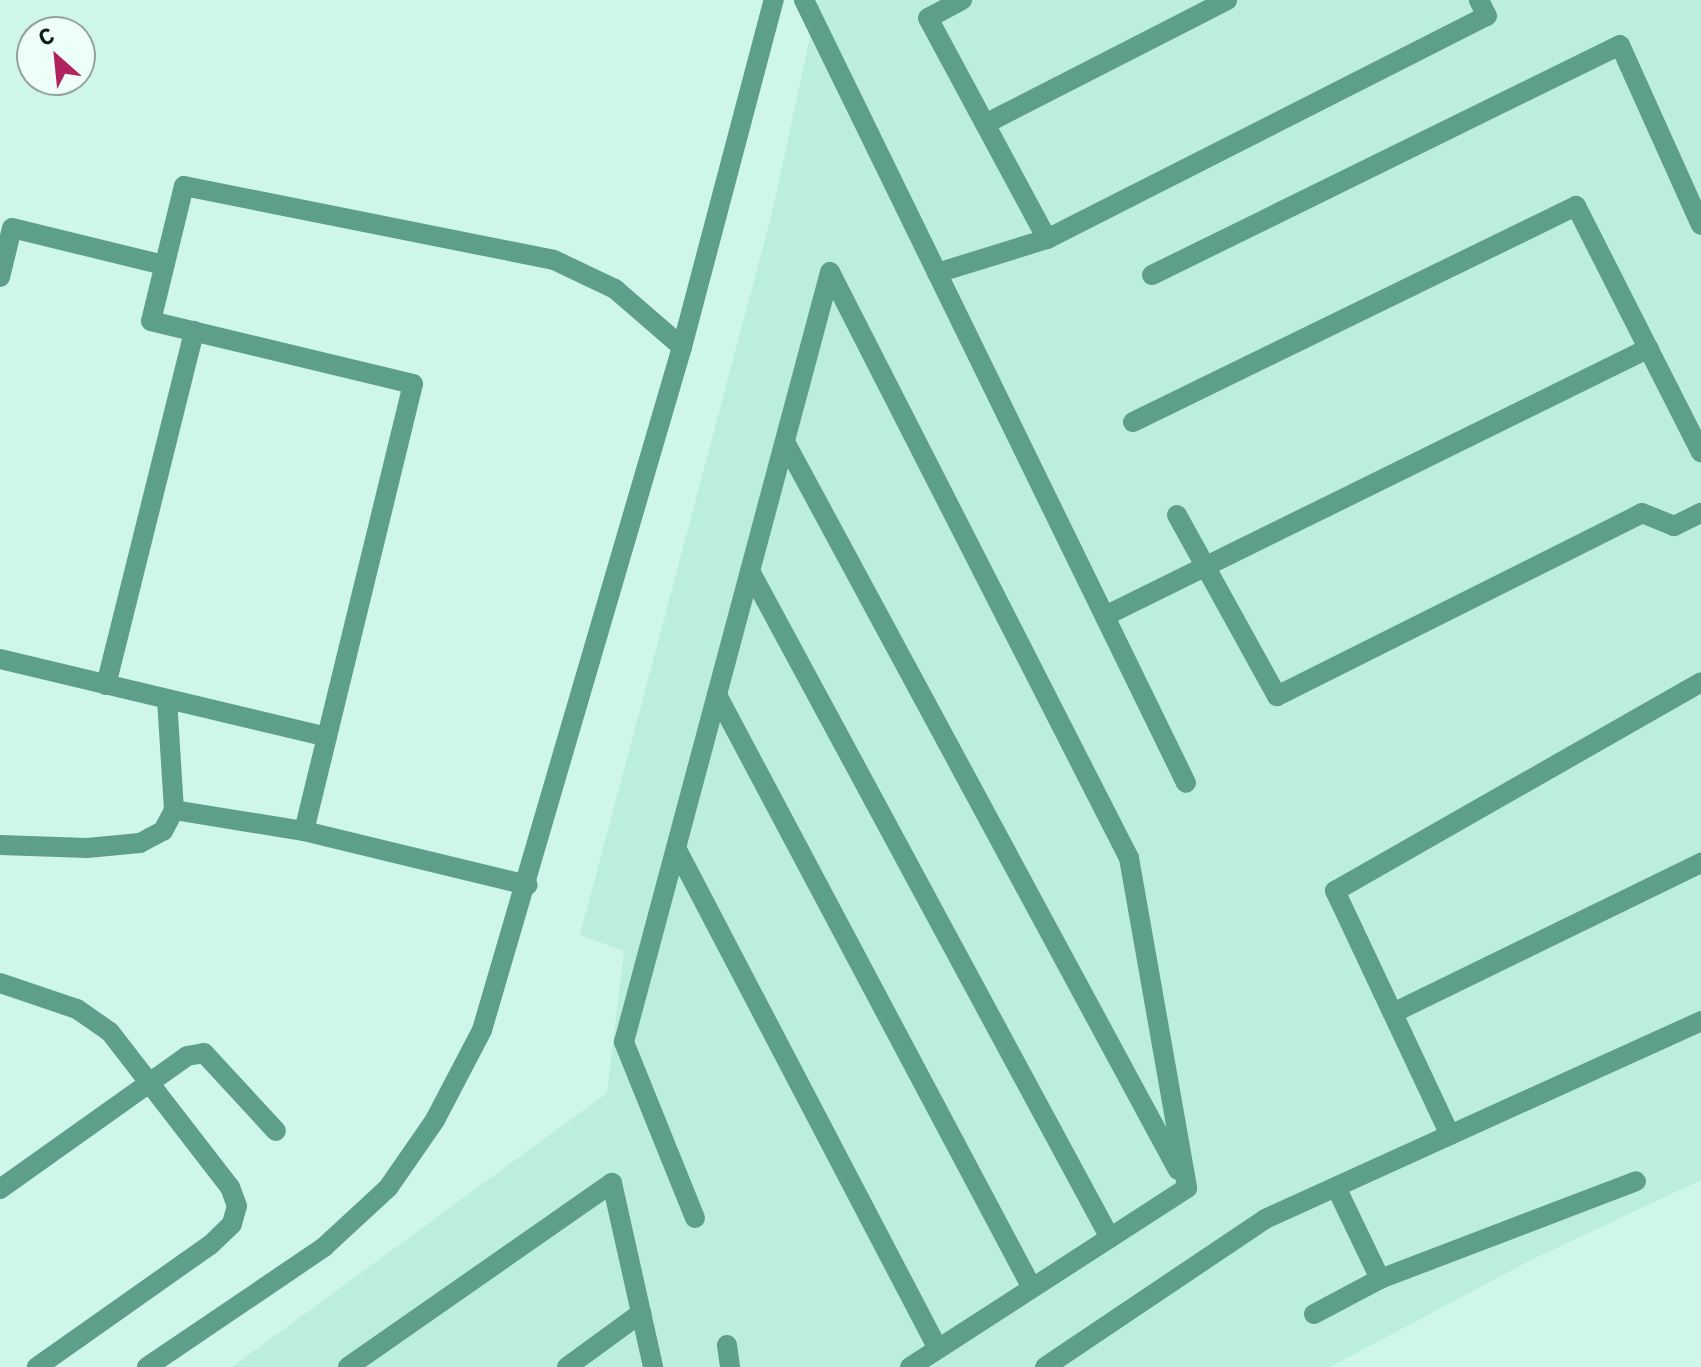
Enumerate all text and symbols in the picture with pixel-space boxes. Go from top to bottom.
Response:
north arrow [16,16,96,96]
text: С [33,20,59,52]

